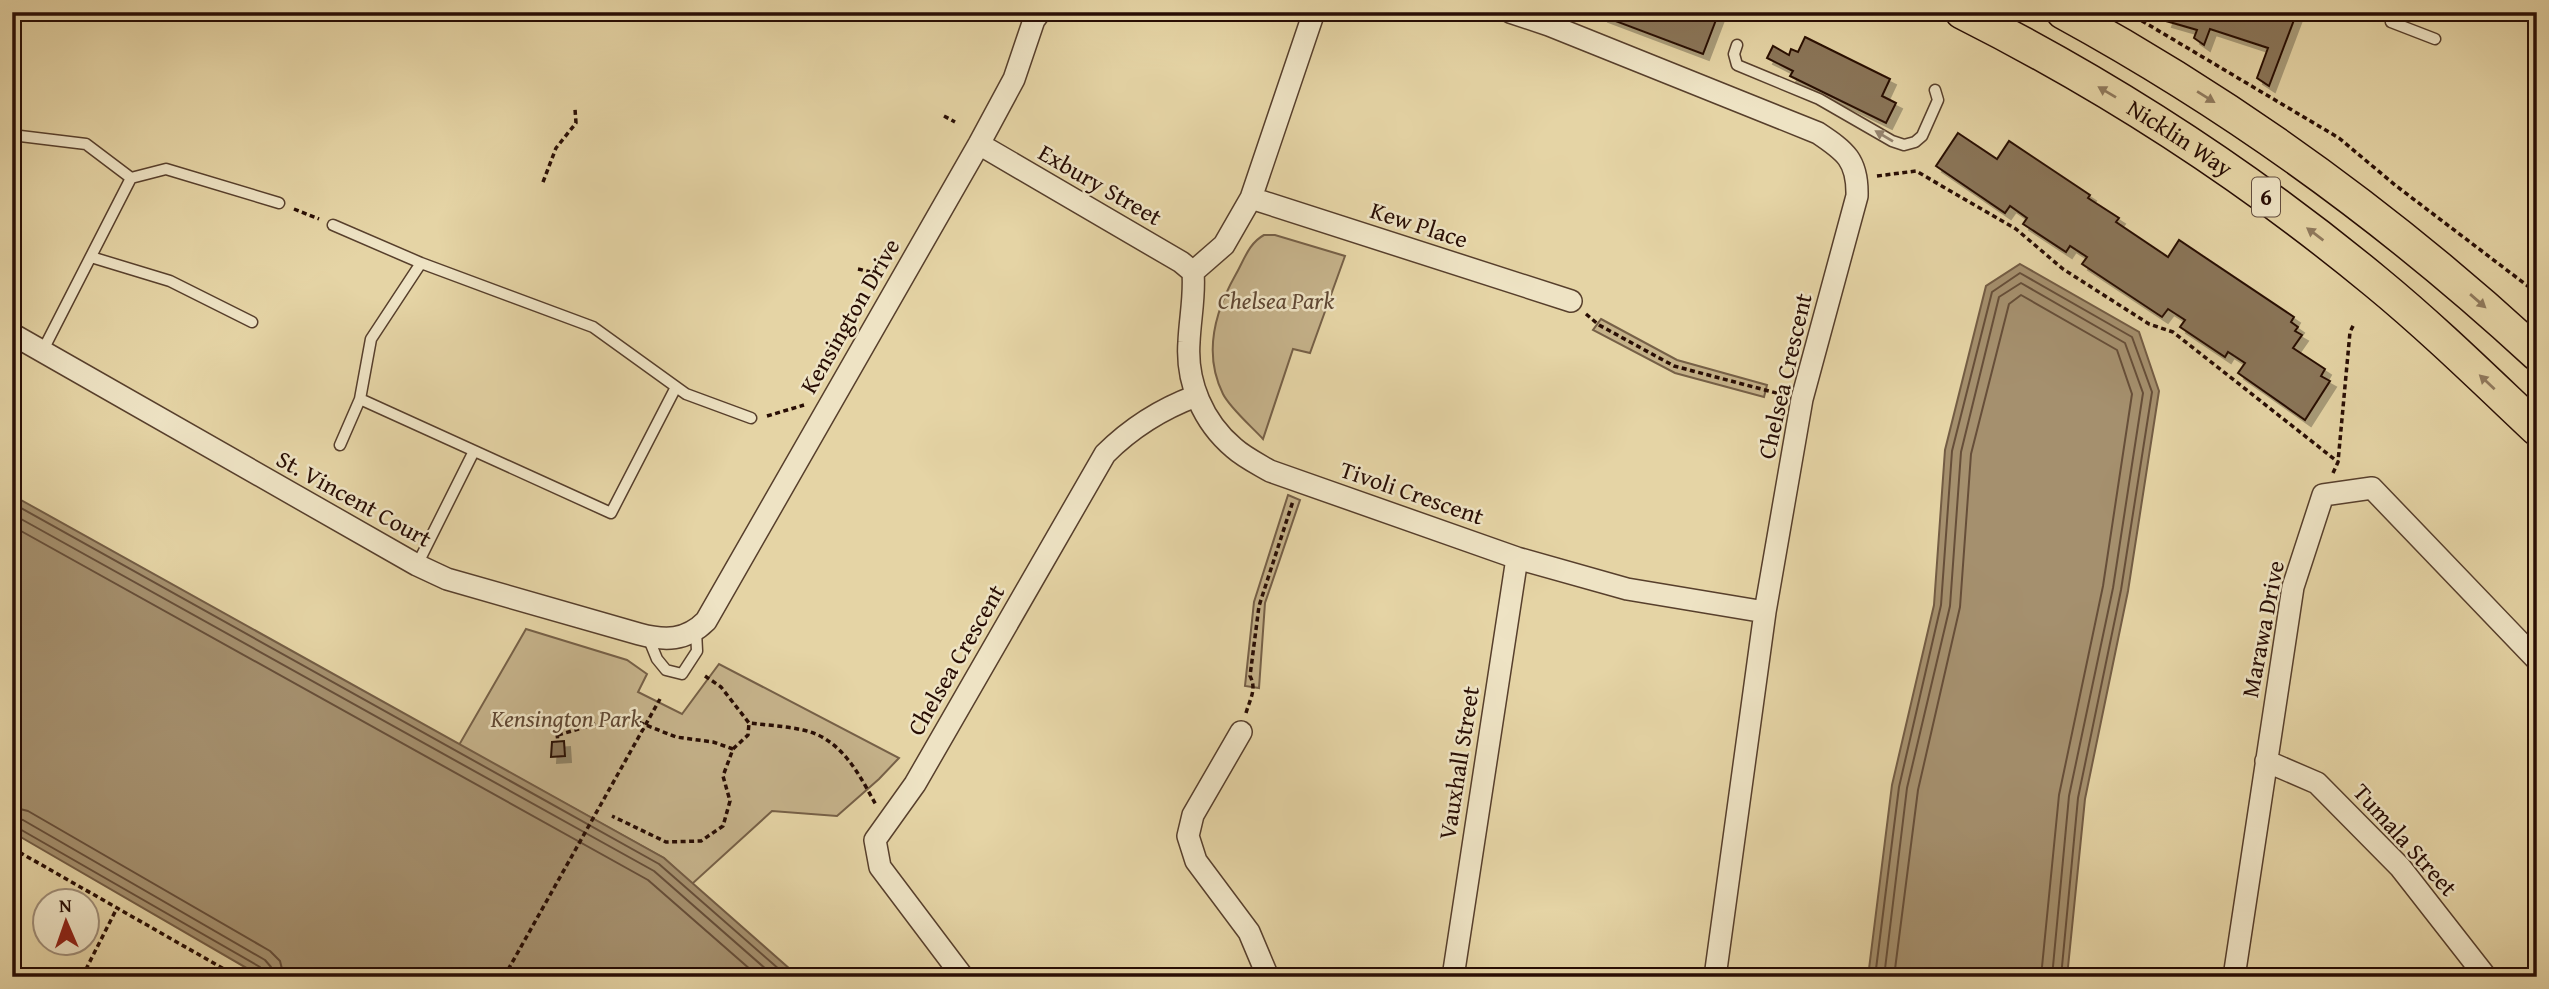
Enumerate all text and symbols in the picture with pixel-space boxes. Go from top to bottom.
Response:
one-way arrow [2097,86,2116,99]
street label: Nicklin Way [2121,90,2240,185]
one-way arrow [2196,91,2215,104]
one-way arrow [1875,130,1894,142]
street label: Exbury Street [1032,135,1169,234]
road number: 6 [2252,178,2280,216]
street label: Kew Place [1366,192,1472,257]
one-way arrow [2306,227,2324,242]
street label: Kensington Drive [791,232,908,400]
park label: Chelsea Park [1218,283,1334,318]
street label: Chelsea Crescent [1748,289,1821,462]
one-way arrow [2469,293,2487,309]
one-way arrow [2479,375,2496,391]
street label: St. Vincent Court [270,441,439,556]
street label: Tivoli Crescent [1336,452,1489,534]
street label: Marawa Drive [2232,557,2293,700]
street label: Chelsea Crescent [898,577,1013,742]
street label: Vauxhall Street [1429,683,1488,842]
park label: Kensington Park [490,701,641,736]
street label: Tumala Street [2345,775,2466,904]
north arrow [32,888,102,958]
text: N [59,891,73,919]

